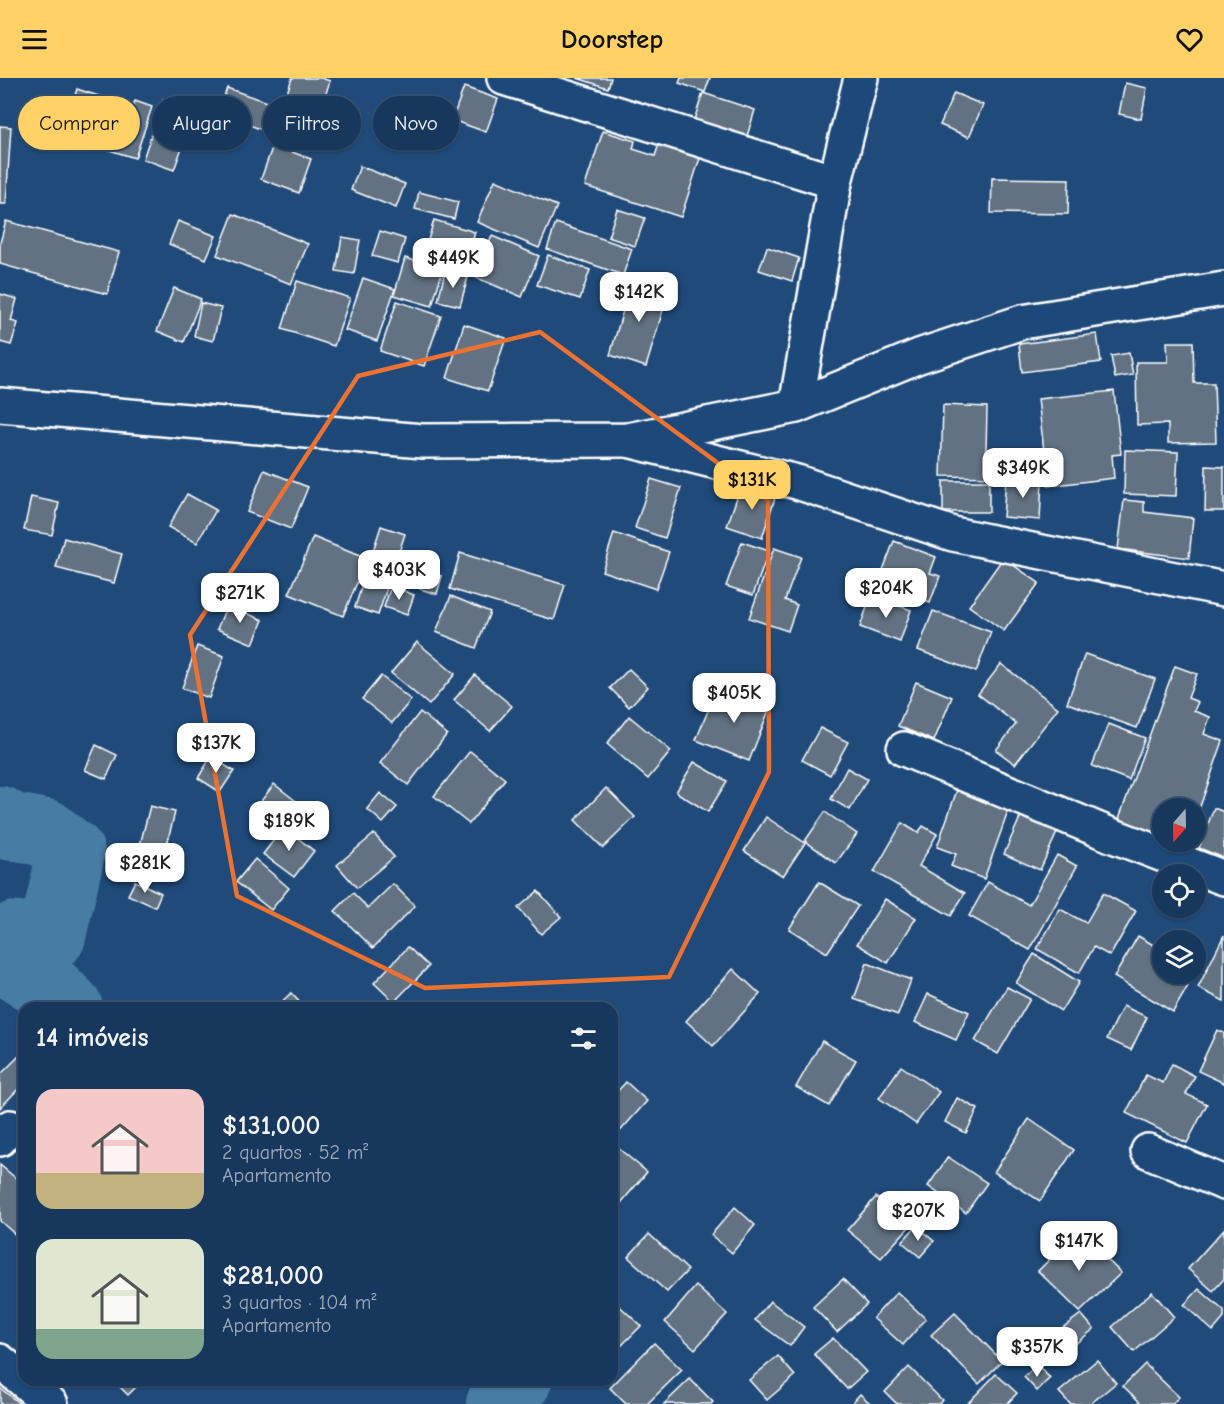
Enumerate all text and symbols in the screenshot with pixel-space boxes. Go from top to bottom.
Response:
icon: menu [18,23,51,56]
icon: heart [1173,23,1206,56]
text: Doorstep [561,24,663,55]
chip: Comprar [18,96,140,150]
chip: Alugar [152,96,251,150]
chip: Filtros [263,96,361,150]
chip: Novo [373,96,459,150]
pin: $449K [411,238,495,289]
text: $449K [427,246,479,269]
pin: $142K [597,272,681,323]
text: $142K [614,280,664,303]
pin: $349K [981,448,1065,499]
text: $349K [997,456,1050,479]
pin: $131K [710,460,794,511]
text: $131K [728,468,776,491]
pin: $403K [357,550,441,601]
text: $403K [372,558,426,581]
pin: $204K [844,568,928,619]
pin: $271K [198,573,282,624]
text: $204K [859,576,913,599]
text: $271K [215,581,265,604]
pin: $405K [692,673,776,724]
text: $405K [707,681,761,704]
pin: $137K [174,723,258,774]
text: $137K [191,731,241,754]
north arrow [1152,798,1206,852]
map controls [1152,798,1206,984]
pin: $189K [247,801,331,852]
text: $189K [263,809,315,832]
pin: $281K [103,843,187,894]
text: $281K [119,851,171,874]
button: locate [1152,864,1206,918]
button: layers [1152,930,1206,984]
icon: filters [567,1022,600,1055]
text: 14 imóveis [36,1023,148,1053]
text: $131,000 [222,1111,321,1141]
icon: home [84,1113,156,1185]
text: 2 quartos · 52 m² [222,1141,368,1164]
text: Apartamento [222,1164,331,1187]
pin: $207K [876,1191,960,1242]
text: $207K [891,1199,945,1222]
pin: $147K [1037,1221,1121,1272]
text: $147K [1054,1229,1104,1252]
text: $281,000 [222,1261,324,1291]
icon: home [84,1263,156,1335]
text: 3 quartos · 104 m² [222,1291,376,1314]
text: Apartamento [222,1314,331,1337]
pin: $357K [995,1327,1079,1378]
text: $357K [1011,1335,1063,1358]

